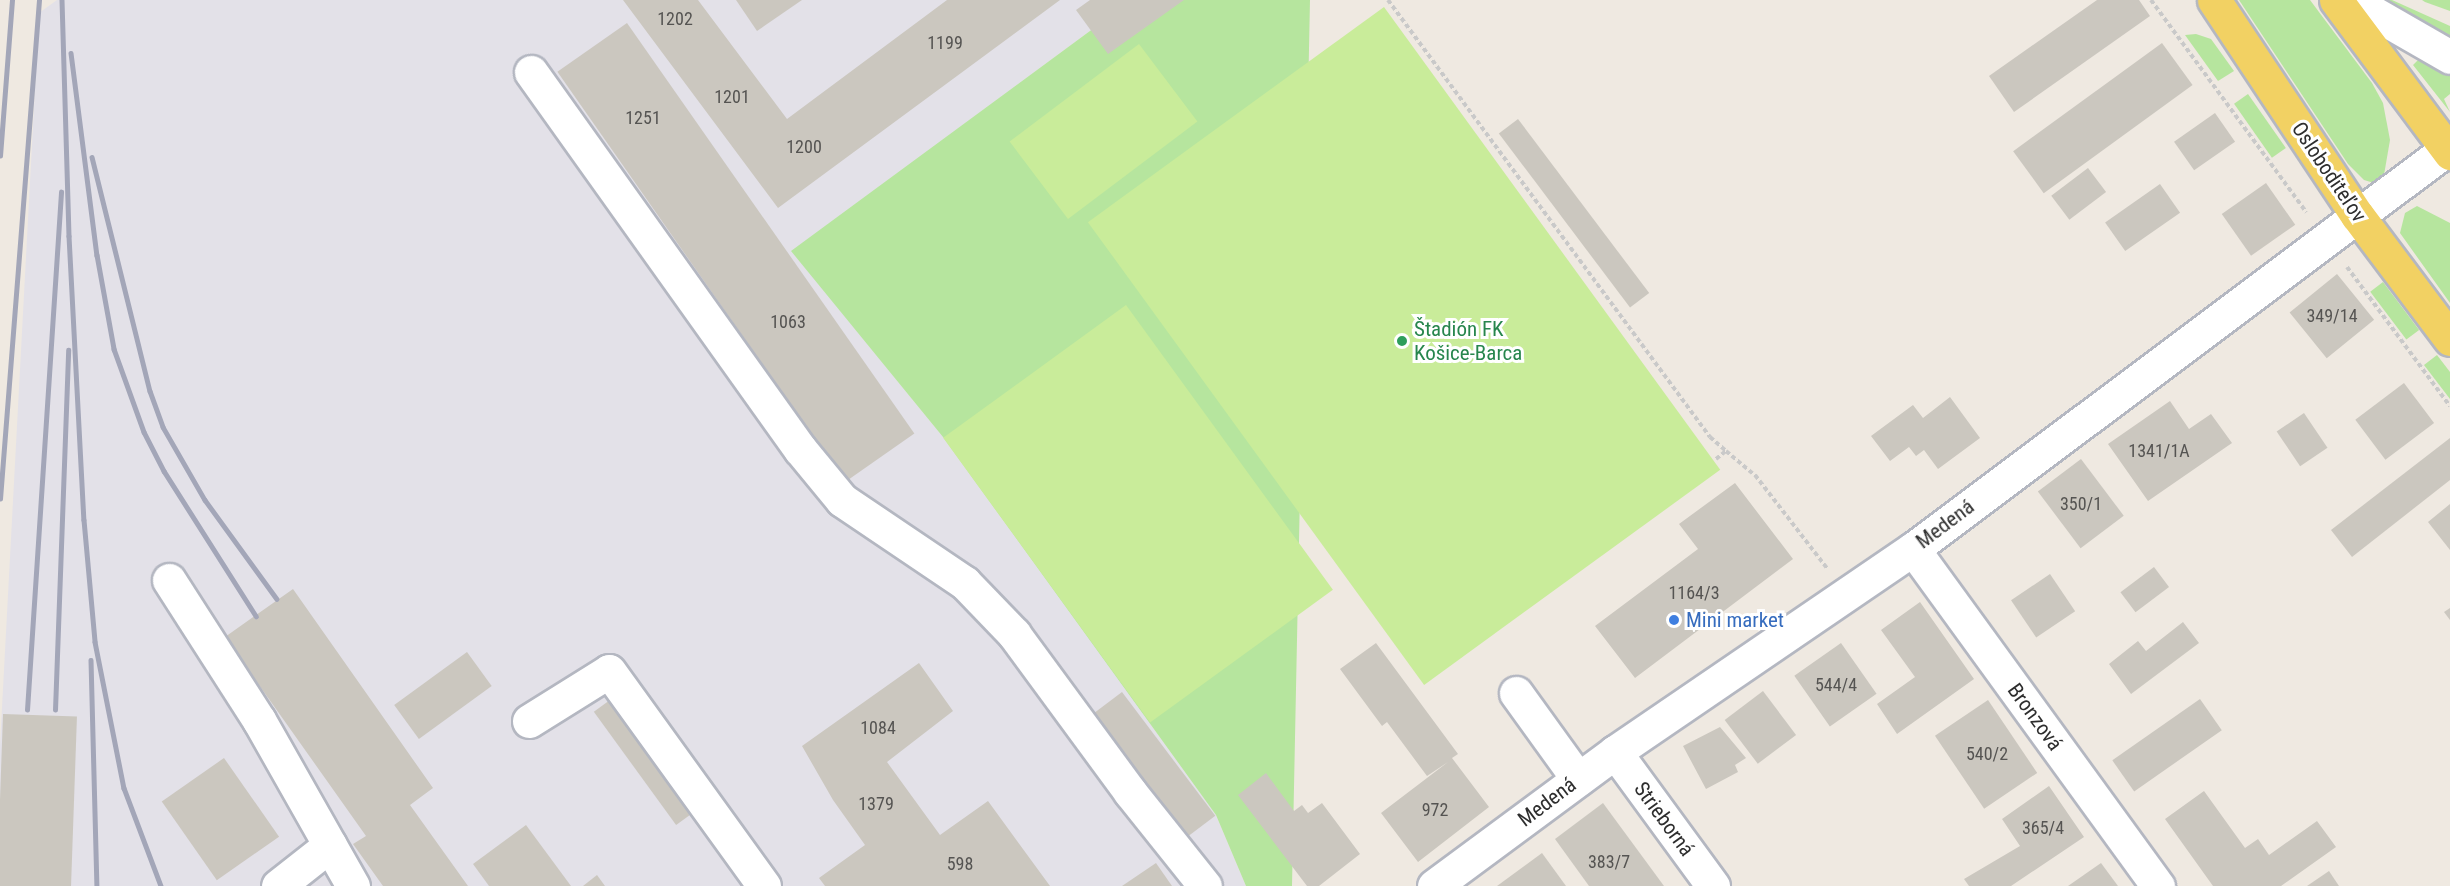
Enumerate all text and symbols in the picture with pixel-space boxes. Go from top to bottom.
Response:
house number: 1202 [657,8,693,30]
house number: 1199 [927,32,963,54]
house number: 1201 [714,86,750,108]
house number: 1251 [625,107,661,129]
street label: Osloboditeľov [2286,117,2372,227]
house number: 1200 [786,136,822,158]
house number: 349/14 [2306,305,2358,327]
house number: 1063 [770,311,806,333]
place label: Štadión FK Košice-Barca [1414,316,1522,366]
marker: Štadión FK Košice-Barca [1395,334,1409,348]
house number: 1341/1A [2128,440,2190,462]
house number: 350/1 [2060,493,2102,515]
street label: Medená [1911,494,1979,554]
house number: 1164/3 [1668,582,1720,604]
place label: Mini market [1686,607,1784,633]
marker: Mini market [1667,613,1681,627]
house number: 544/4 [1815,674,1857,696]
street label: Bronzová [2002,679,2068,755]
house number: 1084 [860,717,896,739]
house number: 540/2 [1966,743,2008,765]
street label: Medená [1513,772,1581,832]
street label: Strieborná [1629,777,1699,861]
house number: 1379 [858,793,894,815]
house number: 972 [1422,799,1448,821]
house number: 365/4 [2022,817,2064,839]
house number: 383/7 [1588,851,1630,873]
house number: 598 [947,853,973,875]

